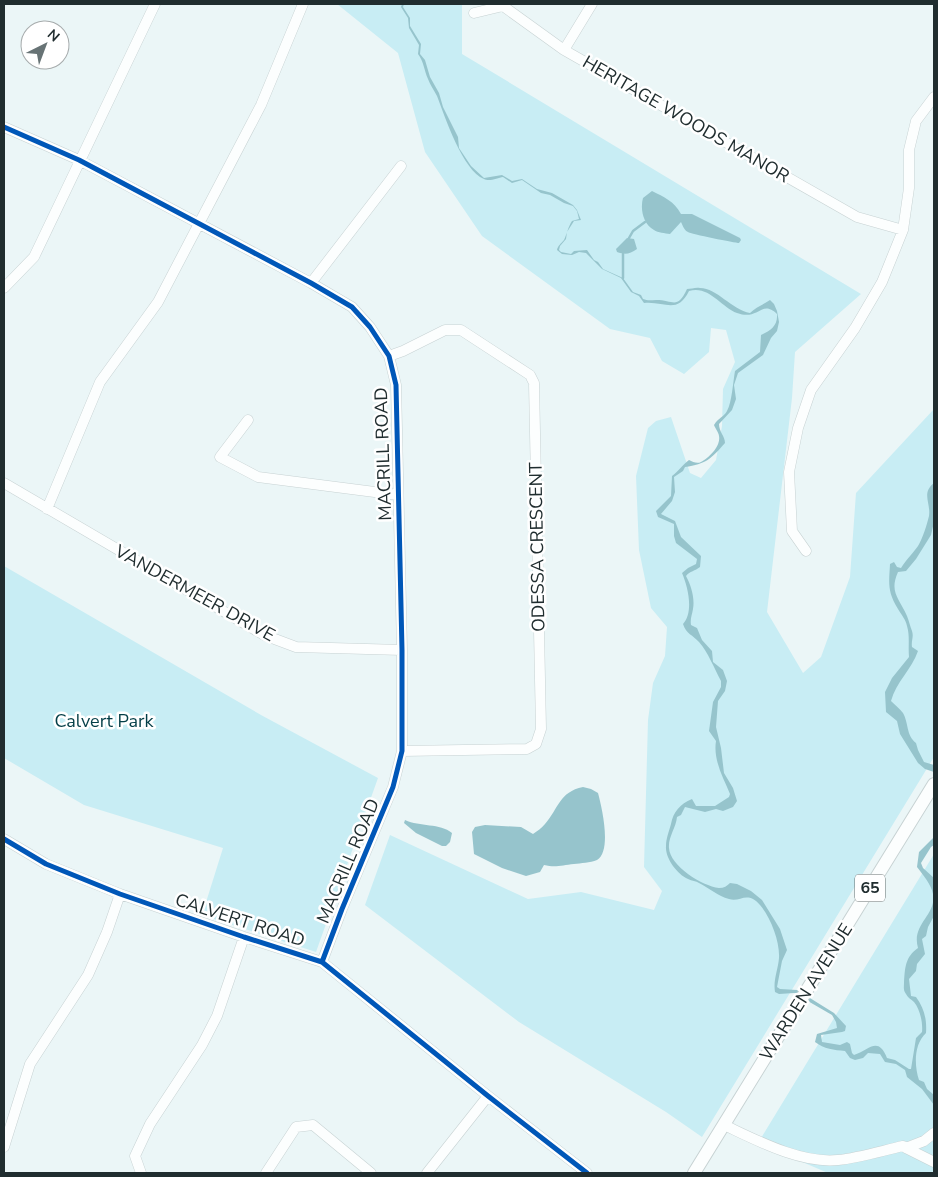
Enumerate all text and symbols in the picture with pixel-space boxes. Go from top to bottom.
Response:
north arrow [20,20,70,70]
text: N [43,25,64,46]
street label: HERITAGE WOODS MANOR [578,50,794,188]
street label: MACRILL ROAD [369,387,397,521]
street label: ODESSA CRESCENT [524,462,550,632]
street label: VANDERMEER DRIVE [110,538,279,647]
park label: Calvert Park [55,709,154,733]
street label: MACRILL ROAD [311,795,385,927]
road number: 65 [855,874,885,901]
street label: CALVERT ROAD [172,888,308,952]
street label: WARDEN AVENUE [754,919,858,1065]

